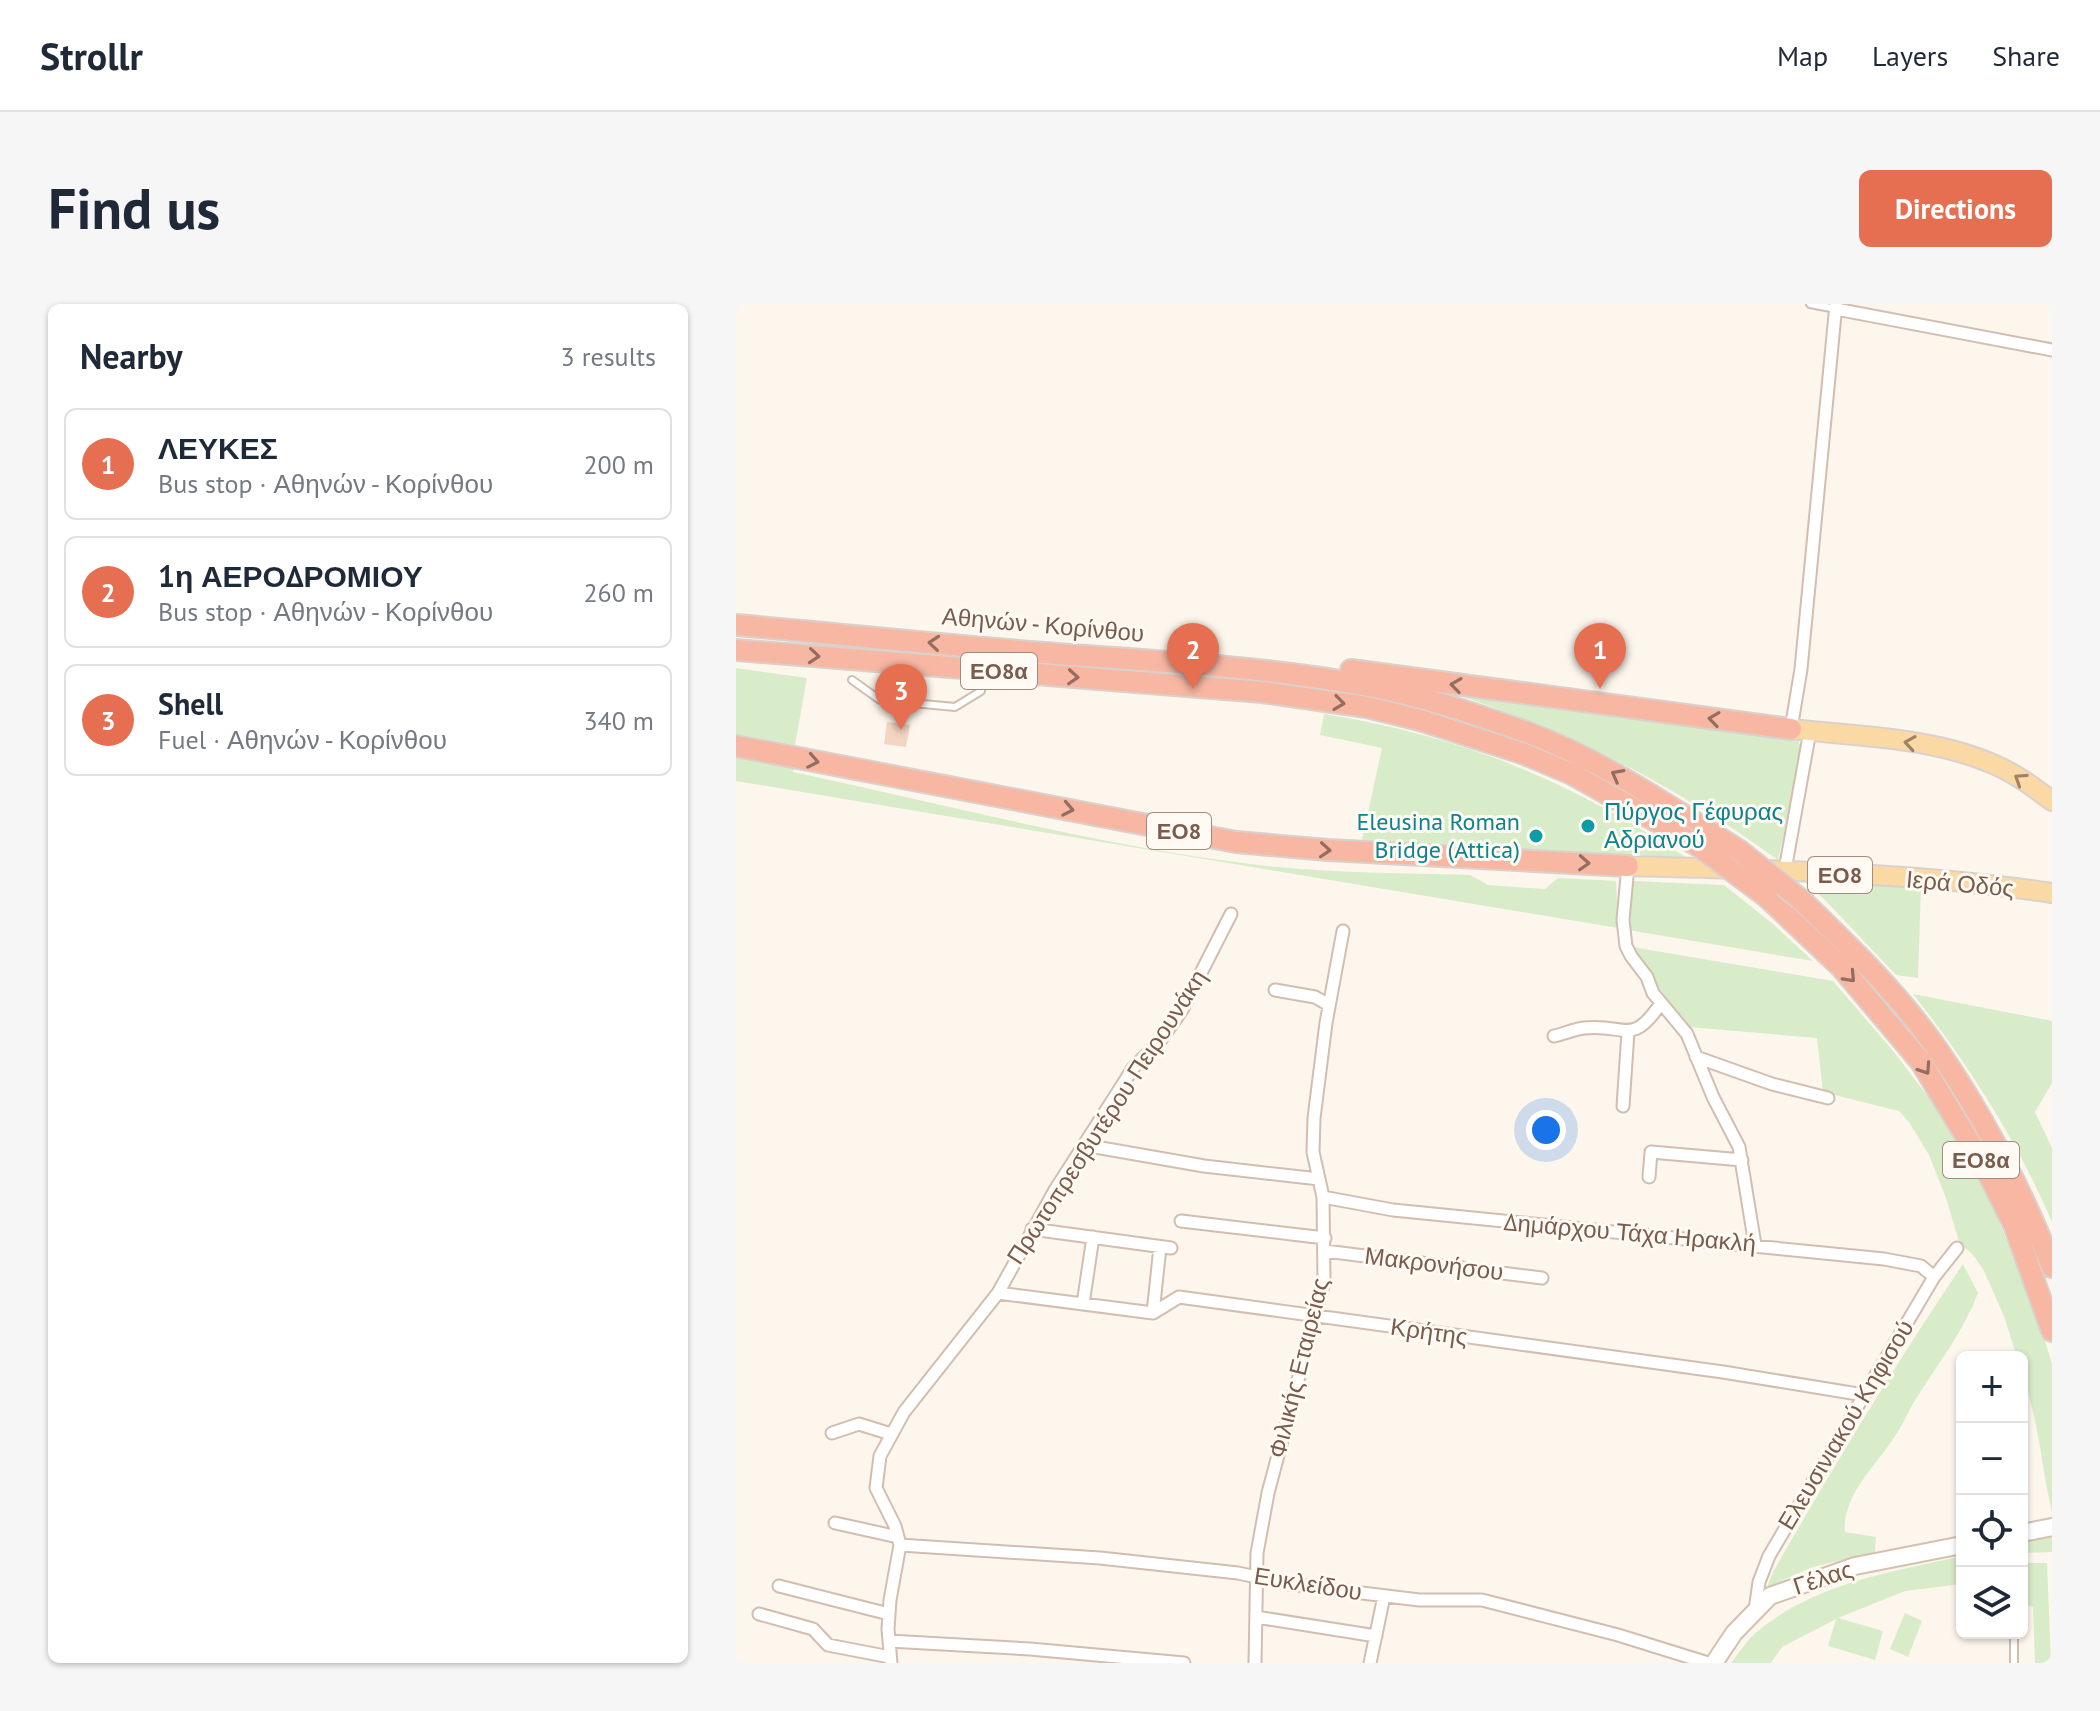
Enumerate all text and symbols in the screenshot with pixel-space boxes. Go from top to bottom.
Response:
text: Strollr [40,31,143,80]
text: Map [1777,37,1828,74]
text: Layers [1872,37,1948,74]
text: Share [1992,37,2060,74]
button: Directions [1859,170,2052,247]
text: Find us [48,172,220,244]
text: Nearby [80,334,182,378]
text: 3 results [561,340,656,373]
text: ΛΕΥΚΕΣ [158,428,278,467]
text: 1 [101,448,115,481]
text: 200 m [583,448,654,481]
text: Bus stop · Αθηνών - Κορίνθου [158,467,493,500]
text: 1η ΑΕΡΟΔΡΟΜΙΟΥ [158,556,423,595]
text: 2 [101,576,115,609]
text: 260 m [583,576,654,609]
text: Bus stop · Αθηνών - Κορίνθου [158,595,493,628]
street label: Αθηνών - Κορίνθου [941,600,1145,649]
pin: 2 [1167,623,1219,689]
pin: 1 [1574,623,1626,689]
one-way arrow [927,634,940,651]
one-way arrow [808,648,821,665]
road number: ΕΟ8α [961,653,1037,689]
pin: 3 [875,664,927,730]
one-way arrow [1067,668,1080,685]
one-way arrow [1449,676,1462,693]
text: Shell [158,684,223,723]
one-way arrow [1332,694,1346,711]
text: 3 [101,704,115,737]
text: 340 m [583,704,654,737]
one-way arrow [1707,711,1721,728]
text: Fuel · Αθηνών - Κορίνθου [158,723,447,756]
one-way arrow [1903,735,1917,752]
one-way arrow [805,752,819,769]
one-way arrow [1611,769,1625,785]
one-way arrow [2014,773,2029,788]
place label: Πύργος Γέφυρας Αδριανού [1604,796,1783,855]
one-way arrow [1061,800,1075,817]
place label: Eleusina Roman Bridge (Attica) [1357,806,1520,865]
road number: ΕΟ8 [1147,813,1211,849]
marker: Πύργος Γέφυρας Αδριανού [1579,817,1597,835]
marker: Eleusina Roman Bridge (Attica) [1527,827,1545,845]
one-way arrow [1319,841,1332,858]
one-way arrow [1578,855,1591,872]
road number: ΕΟ8 [1808,857,1872,893]
street label: Ιερά Οδός [1905,863,2015,904]
street label: Πρωτοπρεσβυτέρου Πειρουνάκη [1000,963,1214,1270]
one-way arrow [1841,968,1856,982]
one-way arrow [1915,1060,1930,1074]
your location [1526,1110,1566,1150]
road number: ΕΟ8α [1943,1142,2019,1178]
street label: Δημάρχου Τάχα Ηρακλή [1503,1206,1757,1259]
street label: Μακρονήσου [1363,1240,1505,1287]
street label: Φιλικής Εταιρείας [1261,1275,1336,1461]
street label: Κρήτης [1389,1311,1470,1352]
street label: Ελευσινιακού Κηφισού [1771,1314,1920,1535]
map controls [1956,1351,2028,1639]
button: + [1956,1351,2028,1423]
button: − [1956,1423,2028,1495]
button: locate [1956,1495,2028,1567]
street label: Γέλας [1789,1553,1857,1602]
street label: Ευκλείδου [1252,1560,1364,1607]
button: layers [1956,1567,2028,1639]

